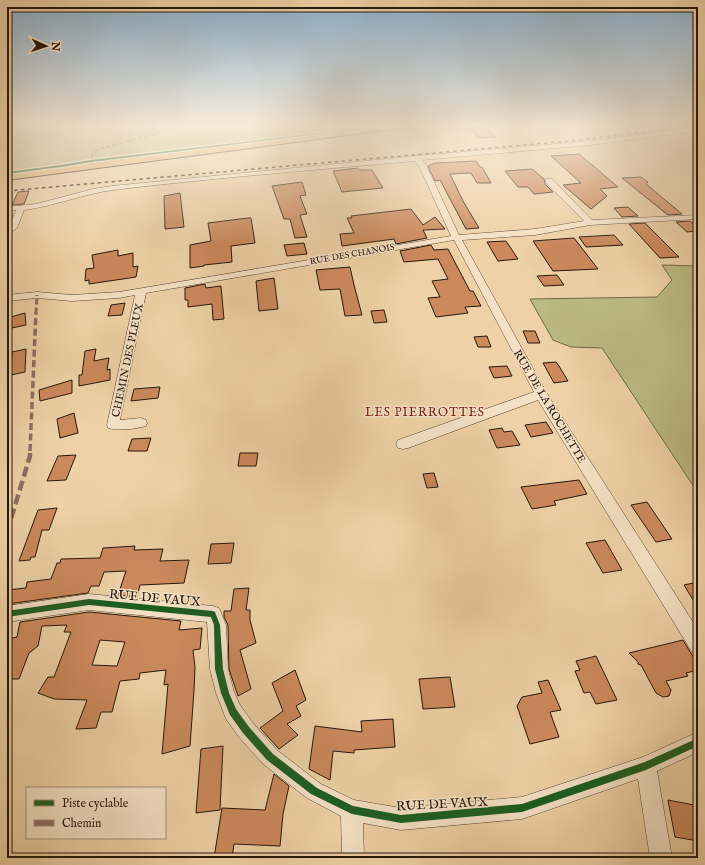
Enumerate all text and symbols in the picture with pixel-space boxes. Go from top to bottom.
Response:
north arrow [26,26,66,66]
text: N [48,40,62,52]
street label: RUE DES CHANOIS [309,242,396,267]
street label: CHEMIN DES PLEUX [109,302,147,418]
street label: RUE DE LA ROCHETTE [510,347,589,466]
district label: LES PIERROTTES [365,405,485,420]
street label: RUE DE VAUX [108,586,202,611]
legend [26,787,166,839]
street label: RUE DE VAUX [396,794,489,815]
text: Piste cyclable [62,796,129,811]
text: Chemin [62,816,102,831]

